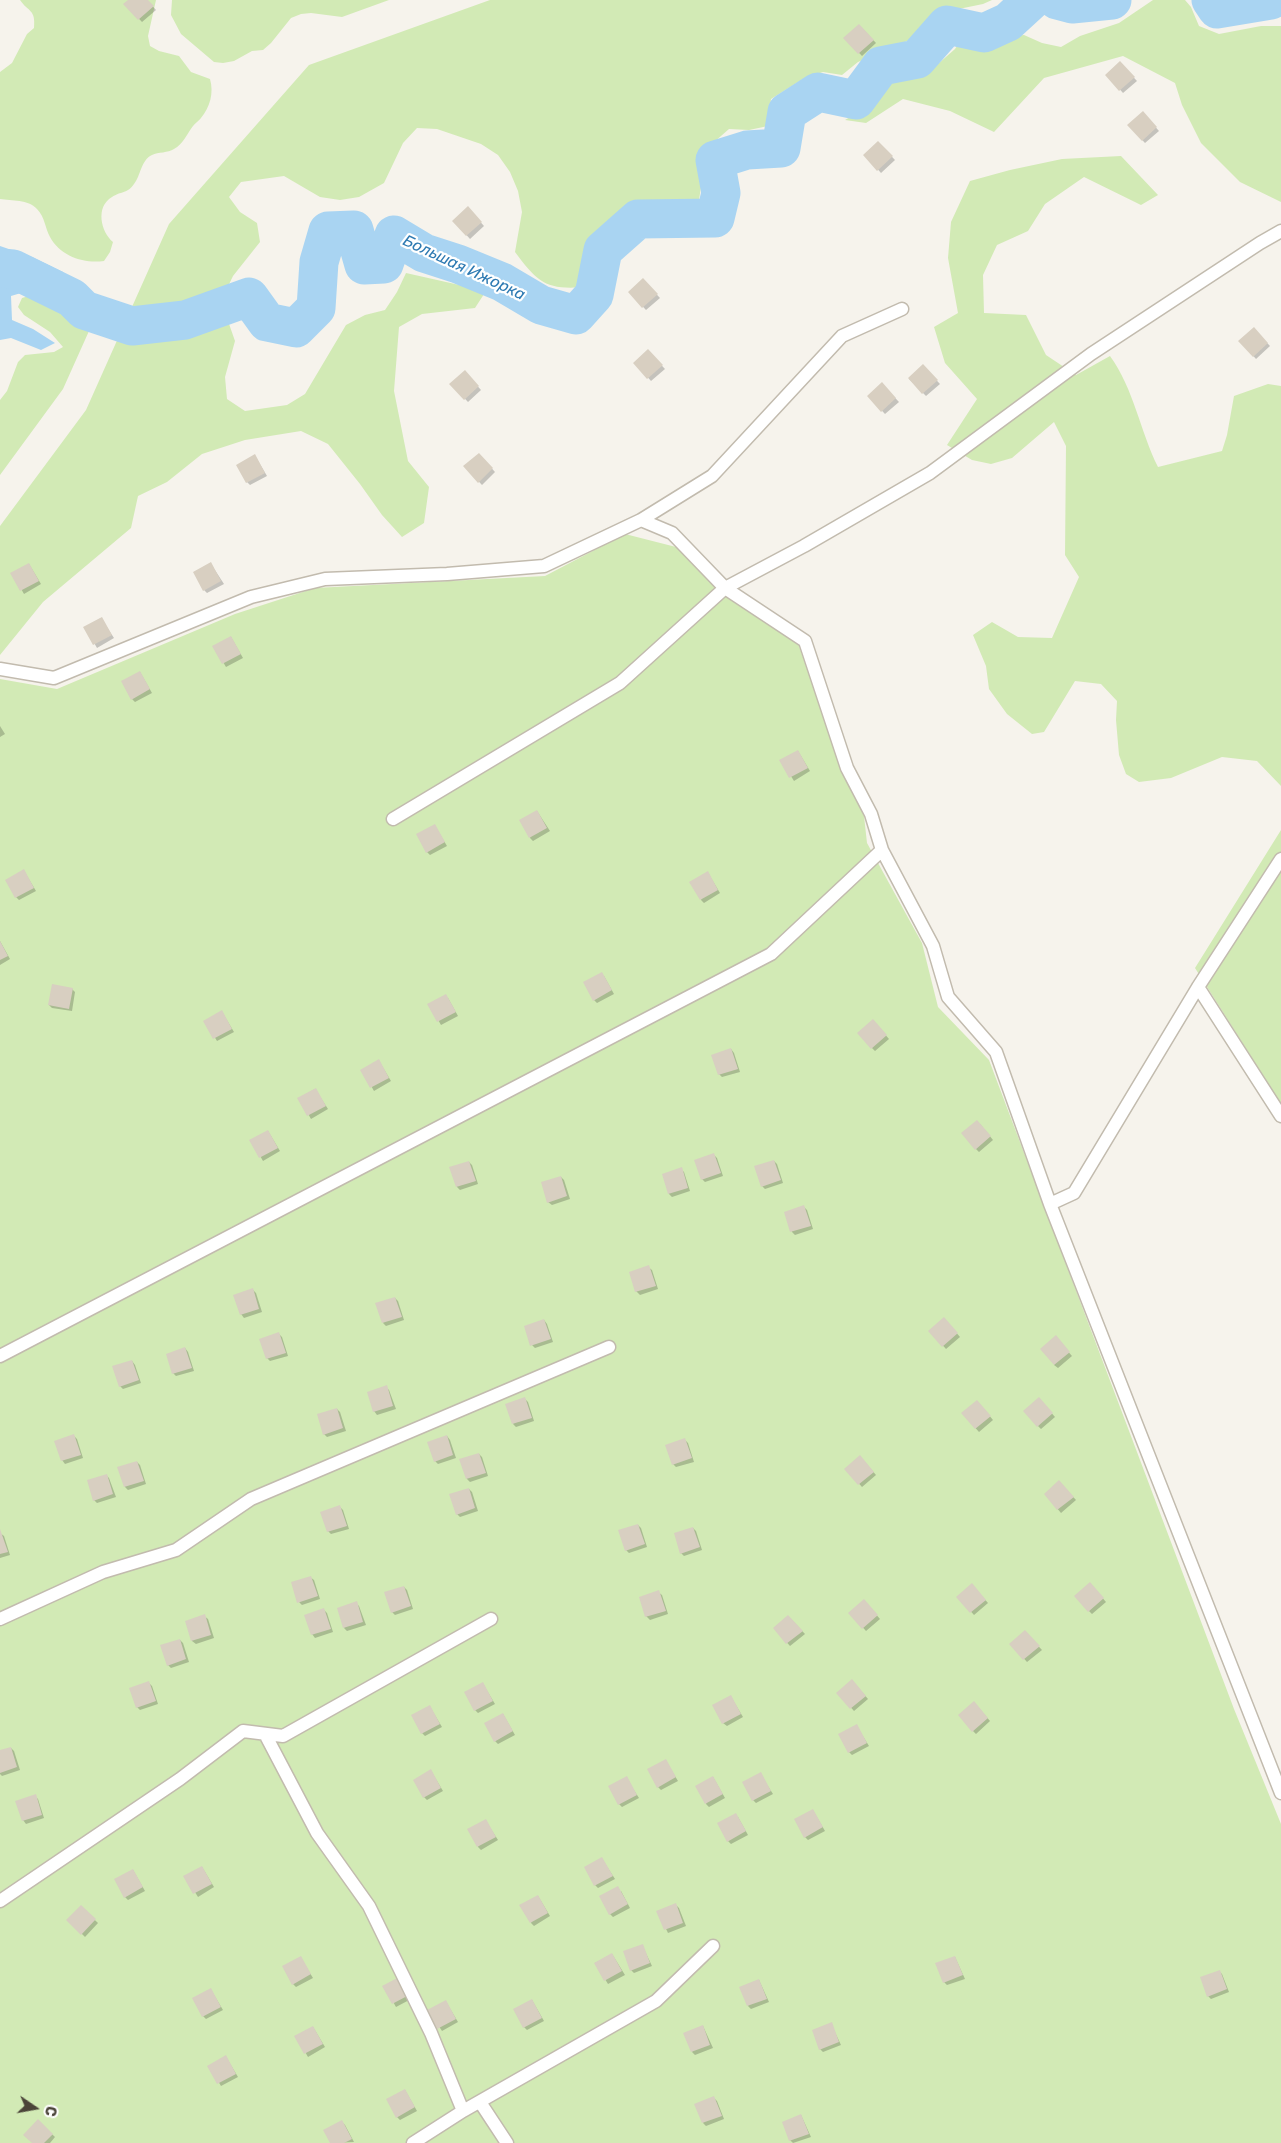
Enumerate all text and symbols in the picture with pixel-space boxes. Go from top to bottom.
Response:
water label: Большая Ижорка [400,231,528,305]
north arrow [10,2083,60,2133]
text: С [41,2105,59,2118]

